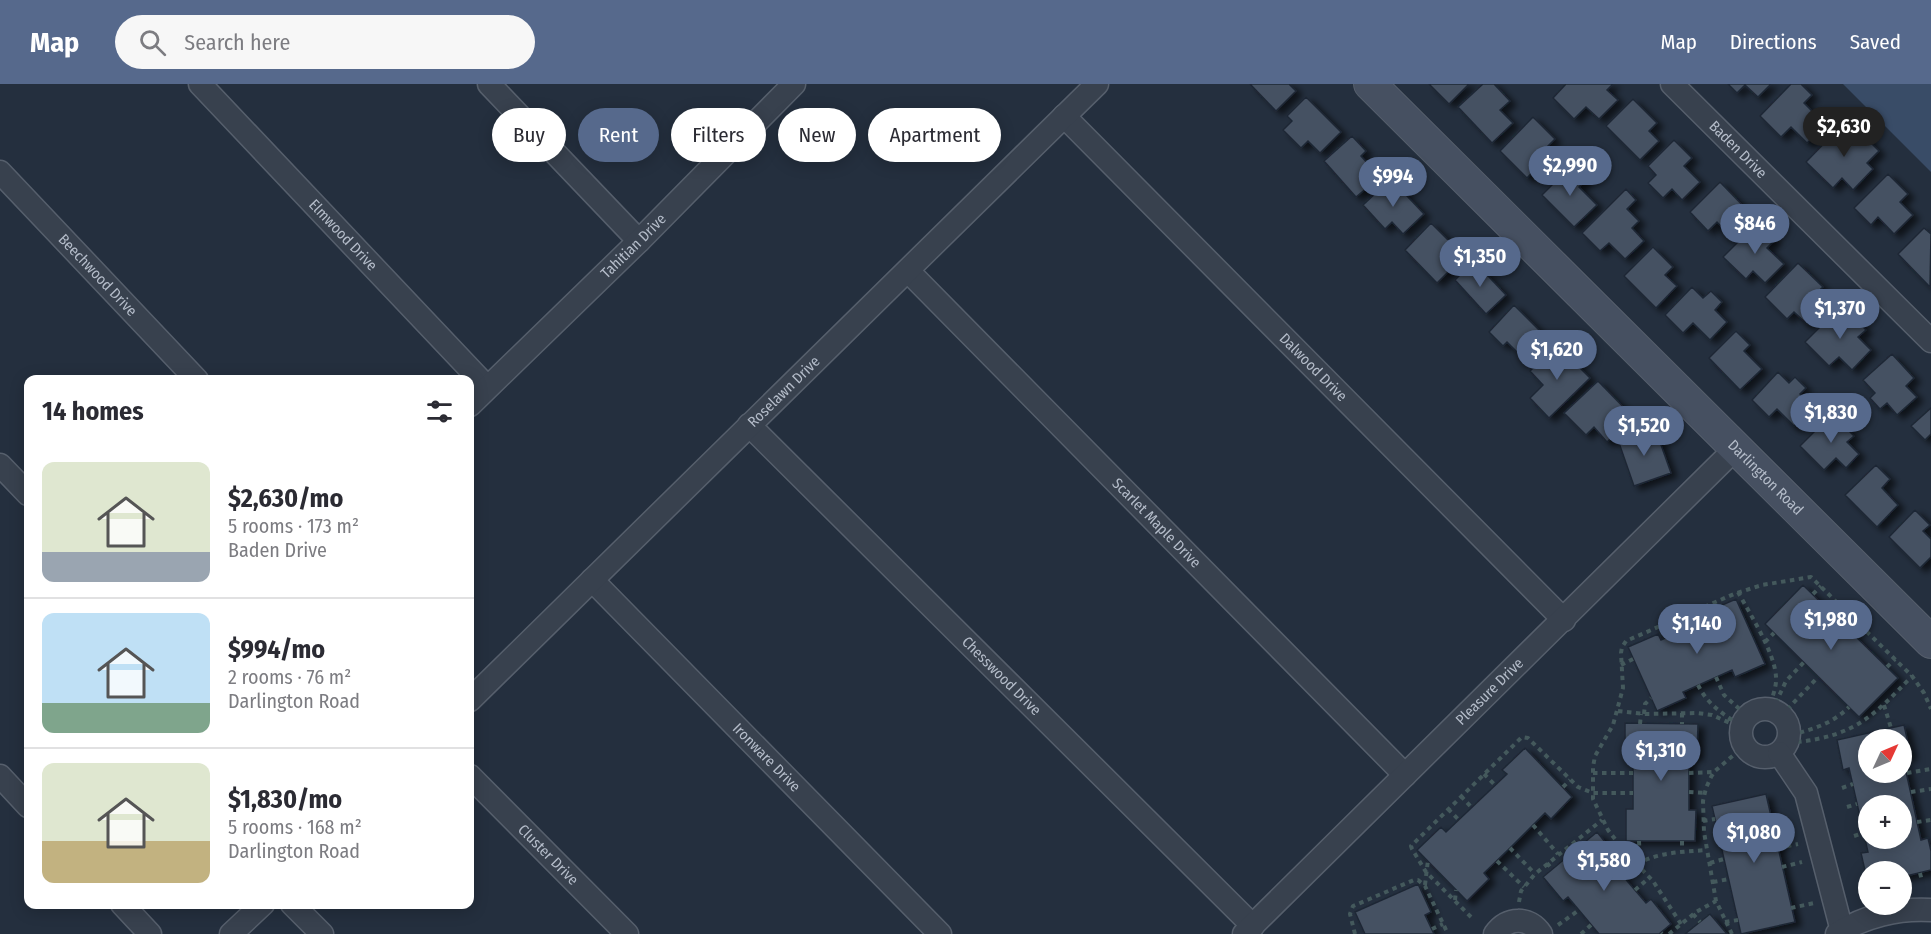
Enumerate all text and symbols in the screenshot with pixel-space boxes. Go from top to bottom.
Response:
search box [115,15,535,69]
text: Map [30,26,79,59]
icon: search [136,26,169,59]
text: Search here [184,29,290,56]
text: Map [1660,29,1697,55]
text: Directions [1730,29,1817,55]
text: Saved [1850,29,1901,55]
pin: $2,630 [1795,107,1893,158]
chip: Buy [492,108,566,162]
chip: Rent [578,108,659,162]
chip: Filters [671,108,766,162]
chip: New [778,108,856,162]
chip: Apartment [868,108,1001,162]
text: $2,630 [1817,114,1871,138]
street label: Baden Drive [1705,117,1771,182]
pin: $2,990 [1521,146,1619,197]
text: $2,990 [1543,153,1597,177]
pin: $994 [1357,157,1429,208]
text: $994 [1373,164,1413,188]
street label: Elmwood Drive [305,196,381,274]
pin: $846 [1719,204,1791,255]
street label: Tahitian Drive [597,210,670,282]
text: $846 [1734,211,1776,235]
street label: Beechwood Drive [55,230,141,320]
pin: $1,350 [1431,237,1529,288]
text: $1,350 [1454,244,1506,268]
pin: $1,370 [1791,289,1889,340]
text: $1,370 [1814,296,1866,320]
street label: Dalwood Drive [1276,329,1351,405]
pin: $1,620 [1508,330,1606,381]
text: $1,620 [1531,337,1583,361]
street label: Roselawn Drive [744,352,824,431]
pin: $1,830 [1782,393,1880,444]
icon: filters [423,395,456,428]
text: 14 homes [42,396,144,427]
text: $1,830 [1804,400,1858,424]
pin: $1,520 [1595,406,1693,457]
text: $1,520 [1618,413,1670,437]
street label: Darlington Road [1724,436,1807,519]
street label: Scarlet Maple Drive [1108,474,1205,572]
text: $2,630/mo [228,483,343,514]
icon: home [90,486,162,558]
text: 5 rooms · 173 m² [228,514,359,538]
text: Baden Drive [228,538,327,562]
pin: $1,980 [1782,600,1880,651]
pin: $1,140 [1648,604,1746,655]
text: $1,980 [1804,607,1858,631]
text: $1,140 [1672,611,1722,635]
street label: Chesswood Drive [958,633,1045,719]
text: $994/mo [228,634,325,665]
icon: home [90,637,162,709]
street label: Pleasure Drive [1452,654,1527,729]
text: 2 rooms · 76 m² [228,665,351,689]
text: Darlington Road [228,689,360,713]
street label: Ironware Drive [729,719,804,796]
north arrow [1858,729,1912,783]
map controls [1858,729,1912,915]
pin: $1,310 [1612,731,1710,782]
text: $1,310 [1636,738,1686,762]
text: $1,830/mo [228,784,342,815]
icon: home [90,787,162,859]
button: + [1858,795,1912,849]
pin: $1,080 [1705,813,1803,864]
text: 5 rooms · 168 m² [228,815,362,839]
text: $1,080 [1727,820,1781,844]
street label: Cluster Drive [514,821,582,889]
text: Darlington Road [228,839,360,863]
pin: $1,580 [1555,841,1653,892]
text: $1,580 [1577,848,1631,872]
button: − [1858,861,1912,915]

